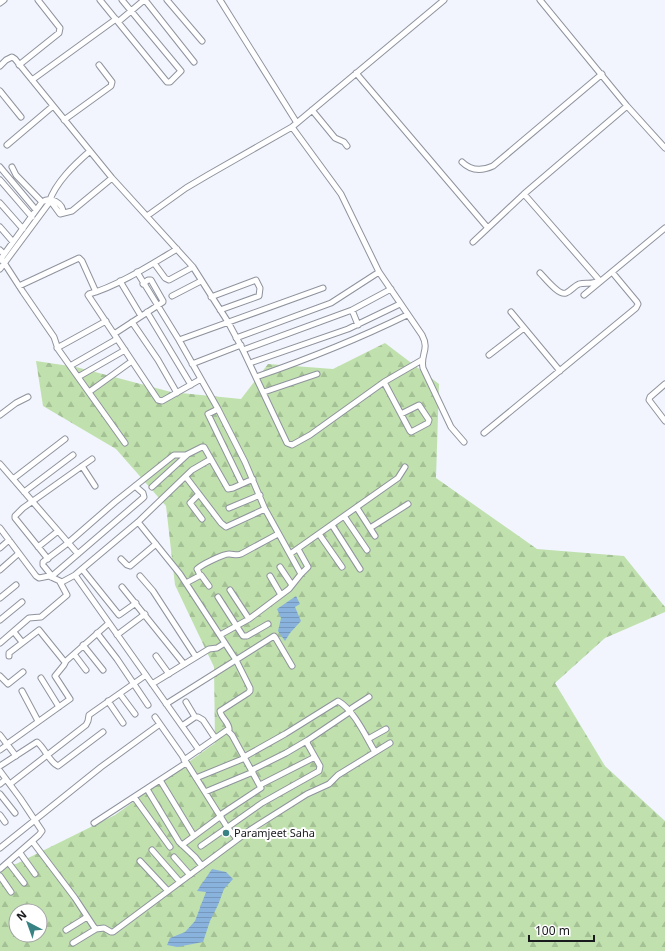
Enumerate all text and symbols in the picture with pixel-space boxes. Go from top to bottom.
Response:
place label: Paramjeet Saha [234,825,315,840]
marker: Paramjeet Saha [221,828,231,838]
north arrow [8,903,48,943]
text: N [13,906,29,924]
scale bar [529,917,594,943]
text: 100 m [535,922,570,939]

